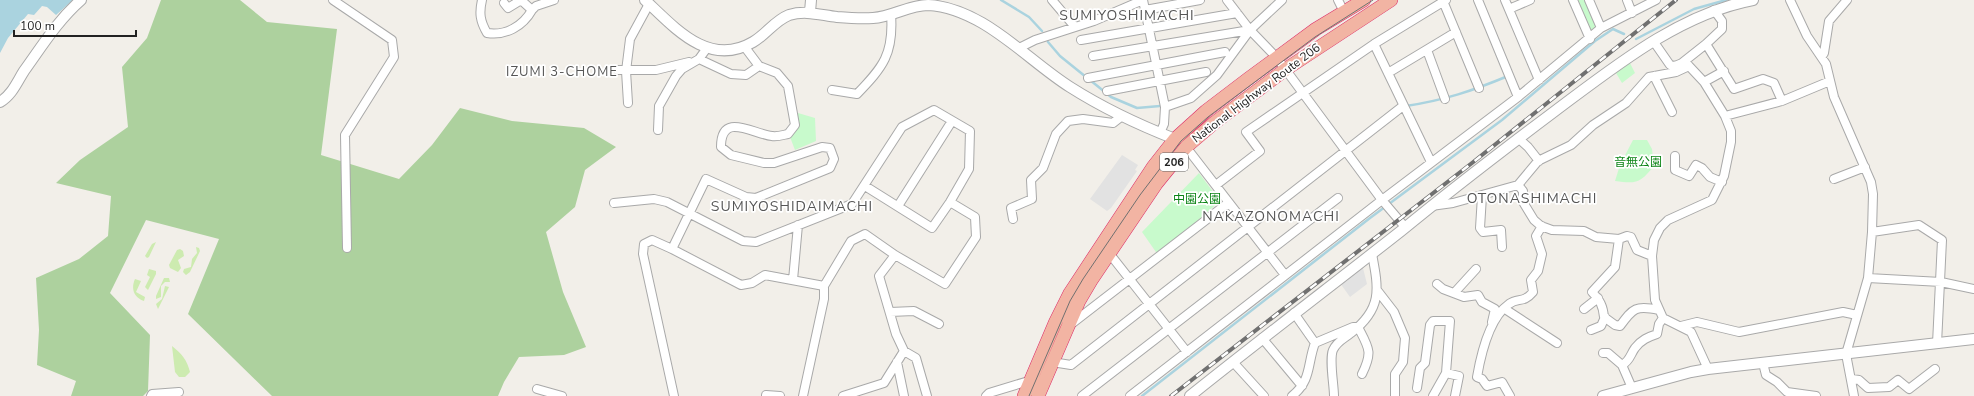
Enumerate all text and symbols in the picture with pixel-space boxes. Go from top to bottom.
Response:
district label: SUMIYOSHIMACHI [1059,6,1195,25]
scale bar [14,12,136,38]
text: 100 m [20,18,55,34]
street label: National Highway Route 206 [1189,40,1323,146]
district label: IZUMI 3-CHOME [506,63,618,81]
road number: 206 [1160,153,1188,171]
park label: 音無公園 [1614,154,1662,170]
district label: OTONASHIMACHI [1467,189,1597,208]
park label: 中園公園 [1173,191,1221,207]
district label: SUMIYOSHIDAIMACHI [711,197,873,216]
district label: NAKAZONOMACHI [1202,207,1340,226]

